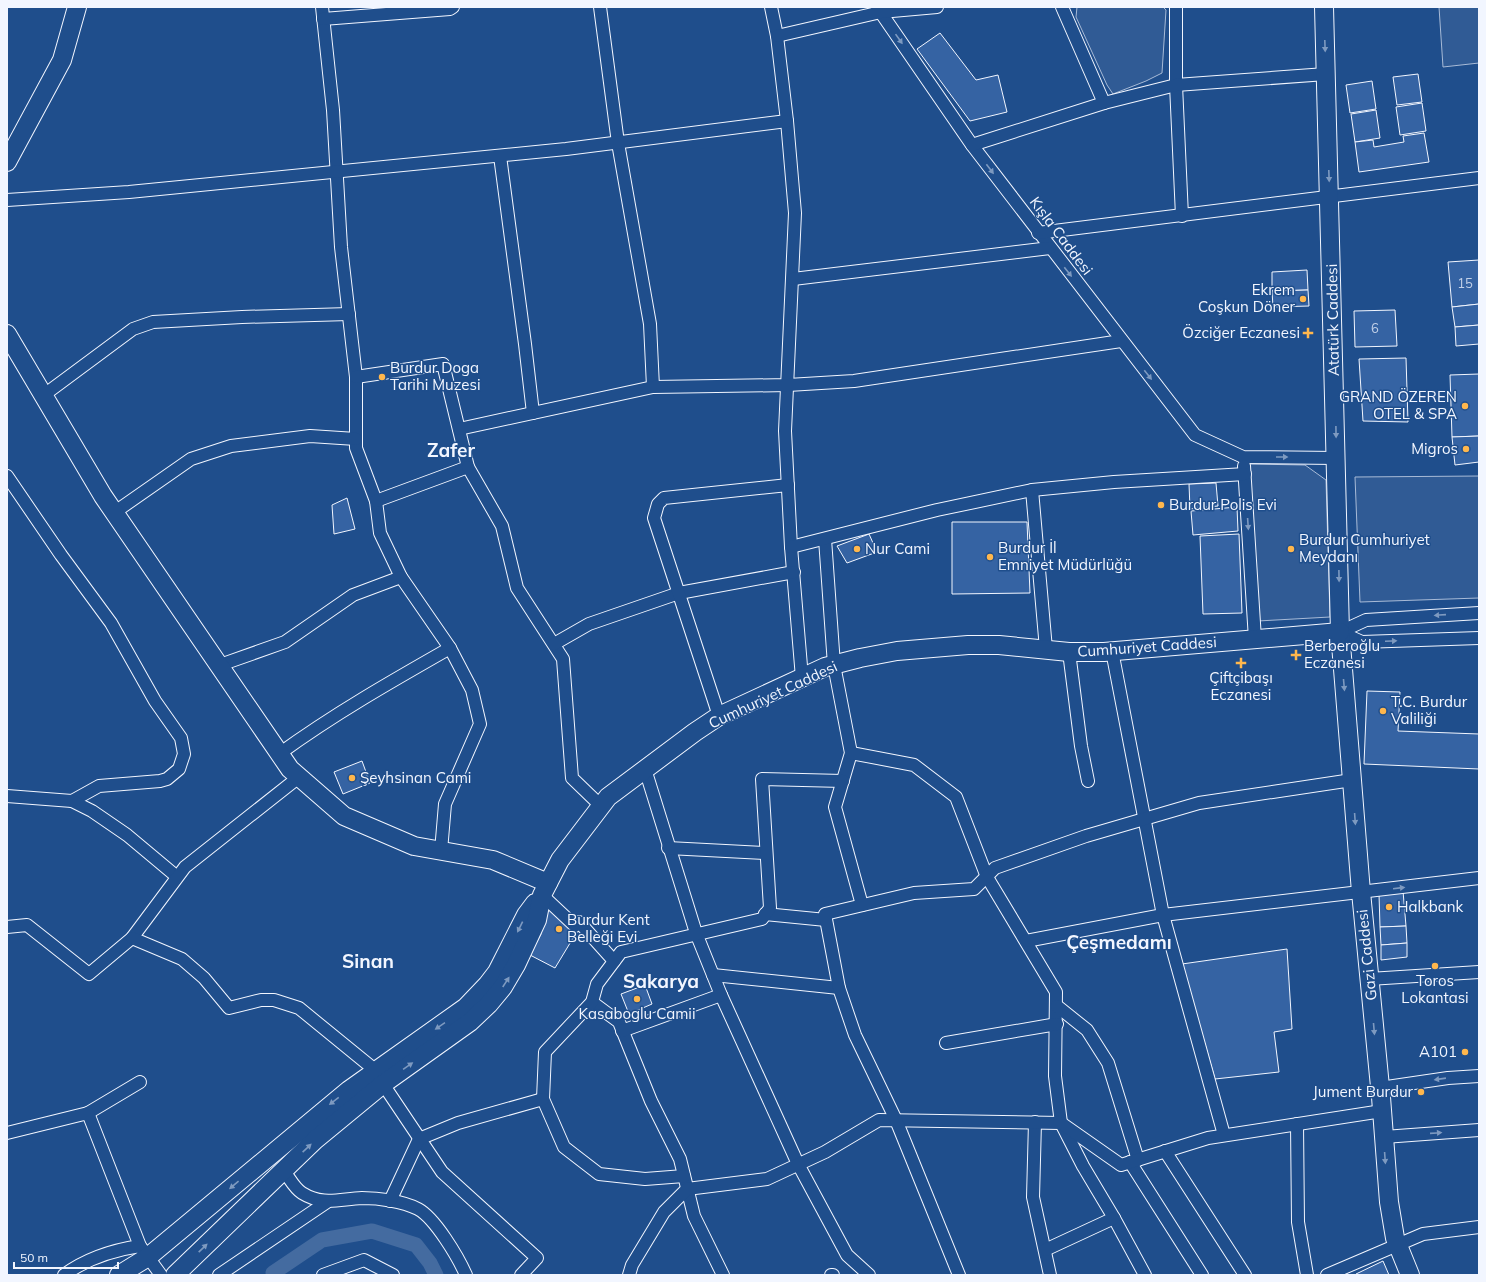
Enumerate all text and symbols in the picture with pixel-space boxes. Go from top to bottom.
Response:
one-way arrow [895,34,903,44]
one-way arrow [1322,40,1328,53]
one-way arrow [986,163,994,174]
one-way arrow [1326,170,1333,182]
street label: Kışla Caddesi [1026,193,1097,279]
street label: Atatürk Caddesi [1322,264,1343,376]
one-way arrow [1064,267,1073,278]
house number: 15 [1457,275,1473,291]
place label: Ekrem Coşkun Döner [1198,280,1296,316]
marker: Ekrem Coşkun Döner [1298,294,1308,304]
house number: 6 [1371,320,1379,336]
place label: Özciğer Eczanesi [1182,323,1300,342]
marker: Özciğer Eczanesi [1303,328,1313,338]
place label: Burdur Doga Tarihi Muzesi [390,358,481,394]
one-way arrow [1144,369,1152,380]
marker: Burdur Doga Tarihi Muzesi [377,372,387,382]
place label: GRAND ÖZEREN OTEL & SPA [1339,387,1457,423]
marker: GRAND ÖZEREN OTEL & SPA [1460,401,1470,411]
one-way arrow [1332,426,1339,438]
district label: Zafer [427,438,475,462]
place label: Migros [1411,439,1458,458]
marker: Migros [1461,444,1471,454]
one-way arrow [1276,454,1289,460]
place label: Burdur Polis Evi [1169,495,1277,514]
marker: Burdur Polis Evi [1156,500,1166,510]
one-way arrow [1244,518,1251,530]
place label: Burdur Cumhuriyet Meydanı [1299,530,1430,566]
place label: Burdur İl Emniyet Müdürlüğü [998,538,1132,574]
place label: Nur Cami [865,539,930,558]
marker: Nur Cami [852,544,862,554]
marker: Burdur Cumhuriyet Meydanı [1286,544,1296,554]
marker: Burdur İl Emniyet Müdürlüğü [985,552,995,562]
one-way arrow [1336,570,1342,583]
one-way arrow [1434,612,1446,619]
street label: Cumhuriyet Caddesi [1077,632,1217,661]
place label: Berberoğlu Eczanesi [1304,636,1380,672]
one-way arrow [1385,638,1398,644]
marker: Berberoğlu Eczanesi [1291,650,1301,660]
street label: Cumhuriyet Caddesi [705,656,840,733]
marker: Çiftçibaşı Eczanesi [1236,658,1246,668]
place label: Çiftçibaşı Eczanesi [1209,668,1273,704]
one-way arrow [1341,679,1348,691]
place label: T.C. Burdur Valiliği [1391,692,1468,728]
marker: T.C. Burdur Valiliği [1378,706,1388,716]
place label: Şeyhsinan Cami [360,768,471,787]
marker: Şeyhsinan Cami [347,773,357,783]
one-way arrow [1352,813,1358,825]
one-way arrow [1393,884,1405,891]
place label: Halkbank [1397,897,1464,916]
marker: Halkbank [1384,902,1394,912]
street label: Gazi Caddesi [1352,909,1381,1002]
place label: Burdur Kent Belleği Evi [567,910,650,946]
one-way arrow [517,921,523,932]
marker: Burdur Kent Belleği Evi [554,924,564,934]
district label: Çeşmedamı [1066,930,1172,954]
district label: Sinan [342,949,394,973]
marker: Toros Lokantasi [1430,961,1440,971]
district label: Sakarya [623,969,699,993]
place label: Toros Lokantasi [1401,971,1469,1007]
one-way arrow [502,977,510,987]
marker: Kasaboglu Camii [632,994,642,1004]
place label: Kasaboglu Camii [578,1004,696,1023]
one-way arrow [435,1022,445,1030]
one-way arrow [1371,1023,1377,1035]
place label: A101 [1419,1042,1457,1061]
marker: A101 [1460,1047,1470,1057]
one-way arrow [403,1062,413,1070]
one-way arrow [1434,1076,1446,1082]
place label: Jument Burdur [1313,1082,1414,1101]
marker: Jument Burdur [1416,1087,1426,1097]
one-way arrow [329,1097,340,1106]
one-way arrow [1430,1130,1442,1137]
one-way arrow [302,1143,312,1152]
one-way arrow [1382,1152,1389,1164]
one-way arrow [229,1180,240,1189]
one-way arrow [198,1243,208,1253]
scale bar [14,1244,118,1270]
text: 50 m [20,1250,48,1265]

